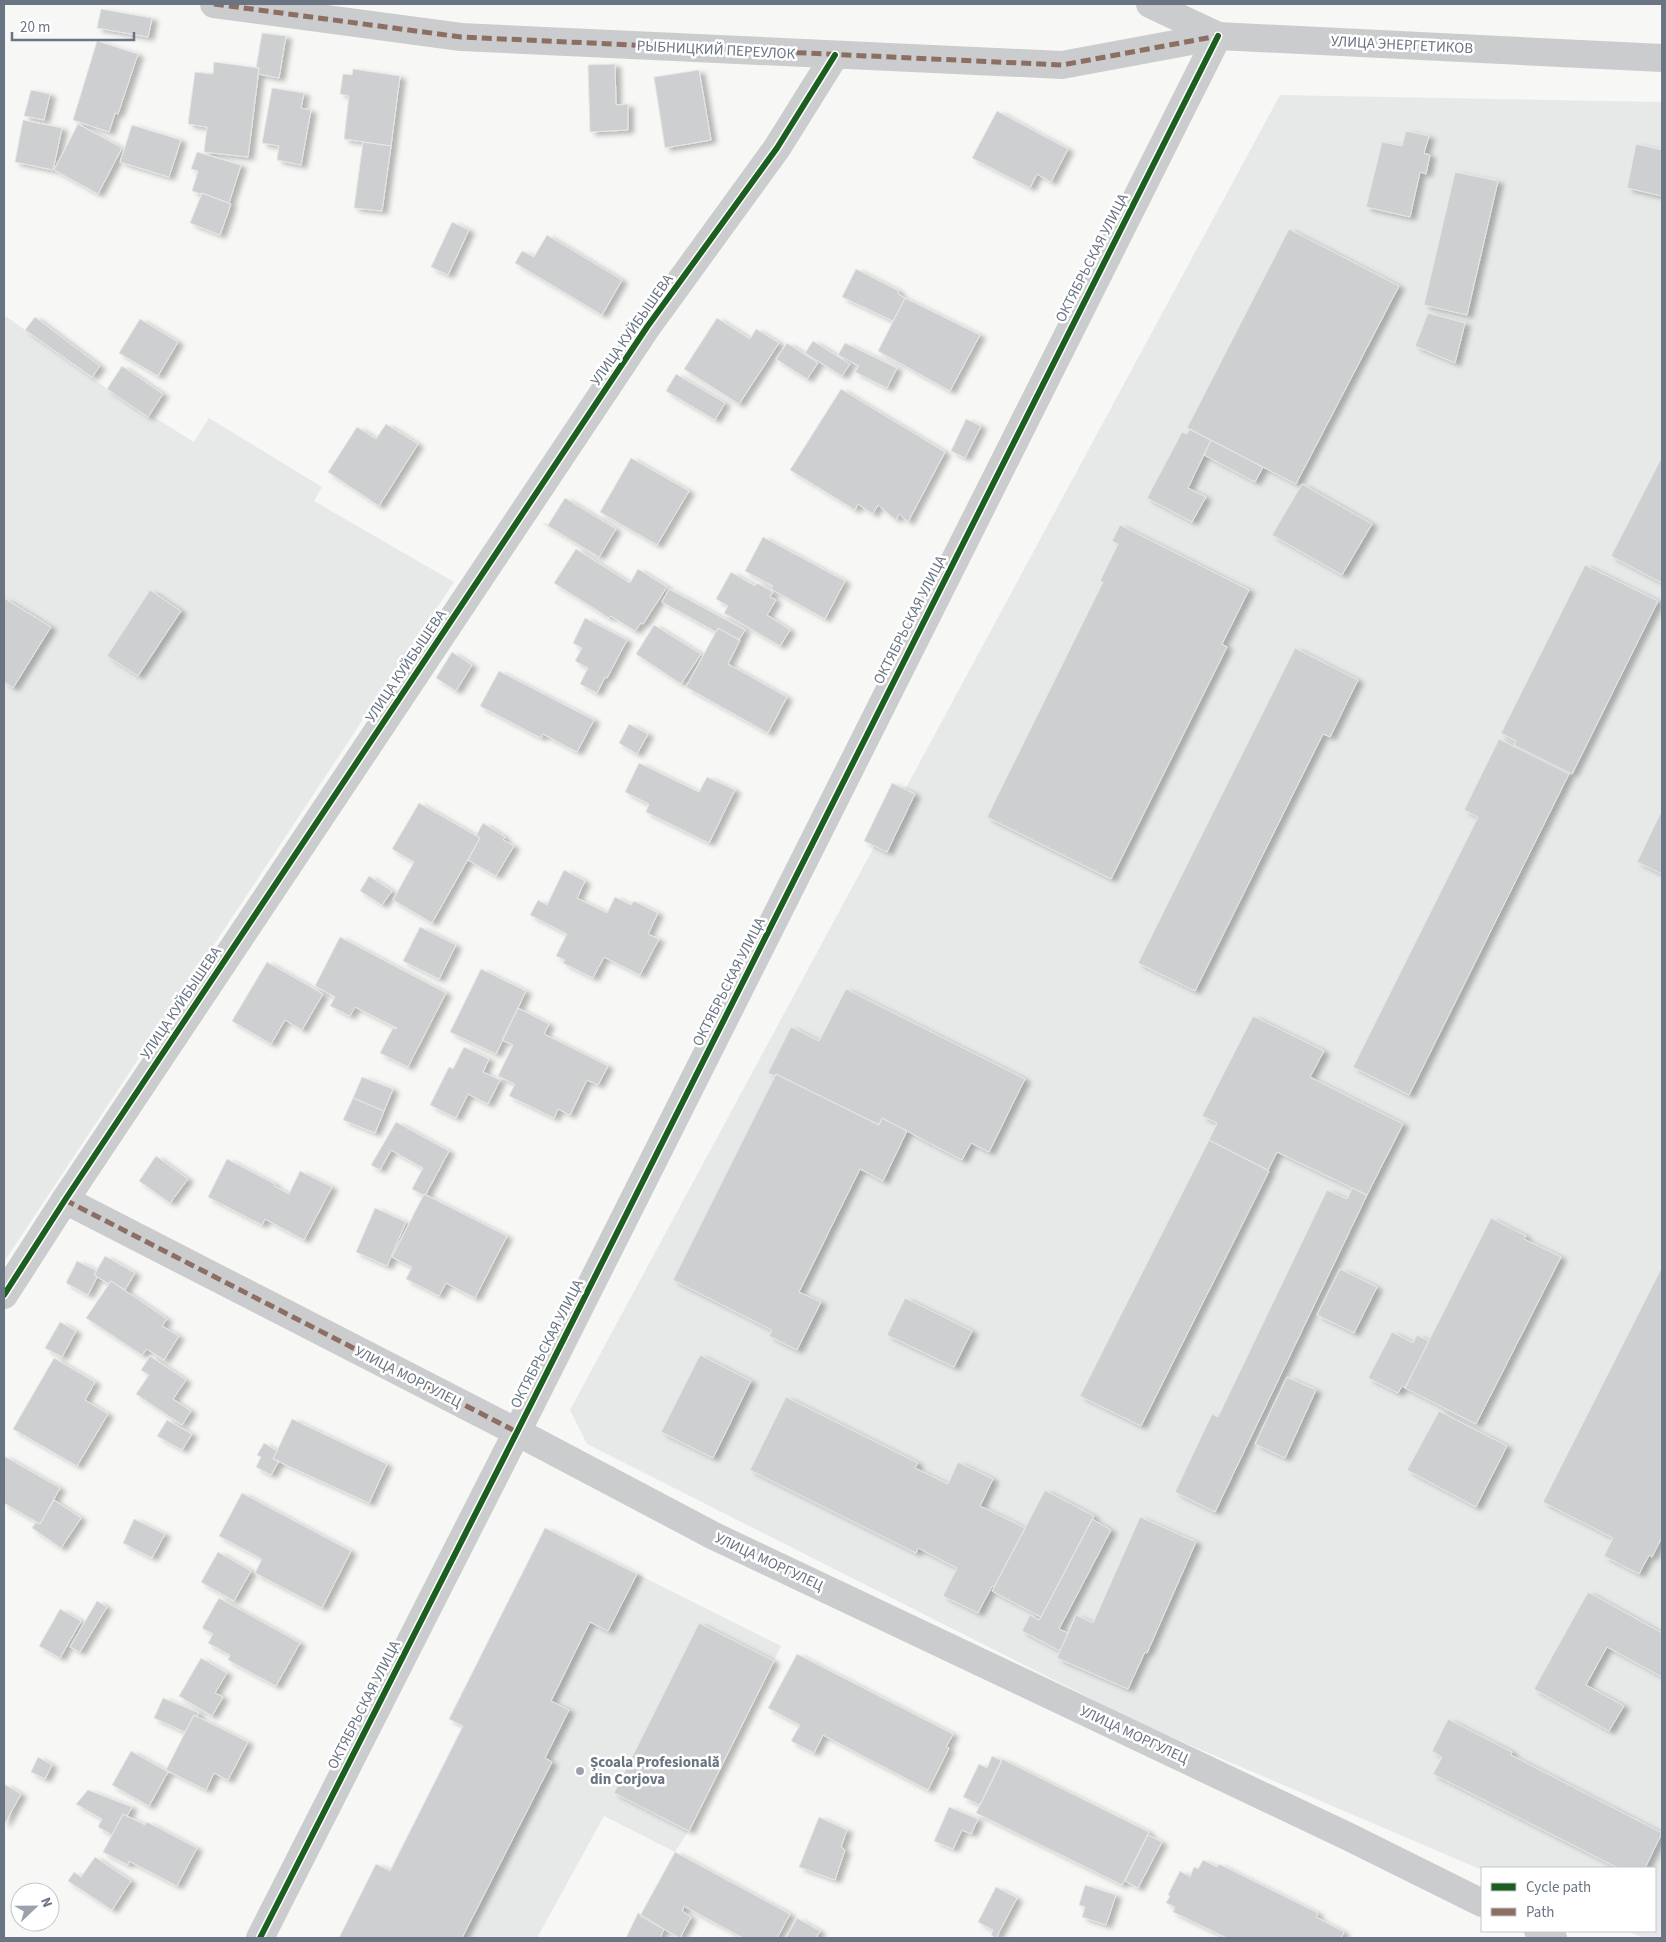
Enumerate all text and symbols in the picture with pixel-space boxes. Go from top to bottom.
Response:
scale bar [12,10,135,42]
text: 20 m [20,17,50,38]
street label: УЛИЦА ЭНЕРГЕТИКОВ [1330,31,1474,59]
street label: РЫБНИЦКИЙ ПЕРЕУЛОК [636,35,796,65]
street label: ОКТЯБРЬСКАЯ УЛИЦА [1050,189,1134,326]
street label: УЛИЦА КУЙБЫШЕВА [586,269,679,390]
street label: ОКТЯБРЬСКАЯ УЛИЦА [868,551,952,688]
street label: УЛИЦА КУЙБЫШЕВА [360,605,452,727]
street label: ОКТЯБРЬСКАЯ УЛИЦА [687,913,771,1050]
street label: УЛИЦА КУЙБЫШЕВА [135,942,227,1064]
street label: ОКТЯБРЬСКАЯ УЛИЦА [505,1275,589,1412]
street label: УЛИЦА МОРГУЛЕЦ [351,1341,465,1413]
street label: УЛИЦА МОРГУЛЕЦ [711,1528,827,1596]
street label: ОКТЯБРЬСКАЯ УЛИЦА [322,1636,406,1773]
street label: УЛИЦА МОРГУЛЕЦ [1076,1701,1192,1769]
place label: Școala Profesională din Corjova [590,1752,720,1790]
marker: Școala Profesională din Corjova [574,1765,586,1777]
legend [1481,1867,1656,1932]
text: Cycle path [1526,1877,1591,1898]
north arrow [10,1882,60,1932]
text: N [35,1894,57,1911]
text: Path [1526,1902,1554,1923]

